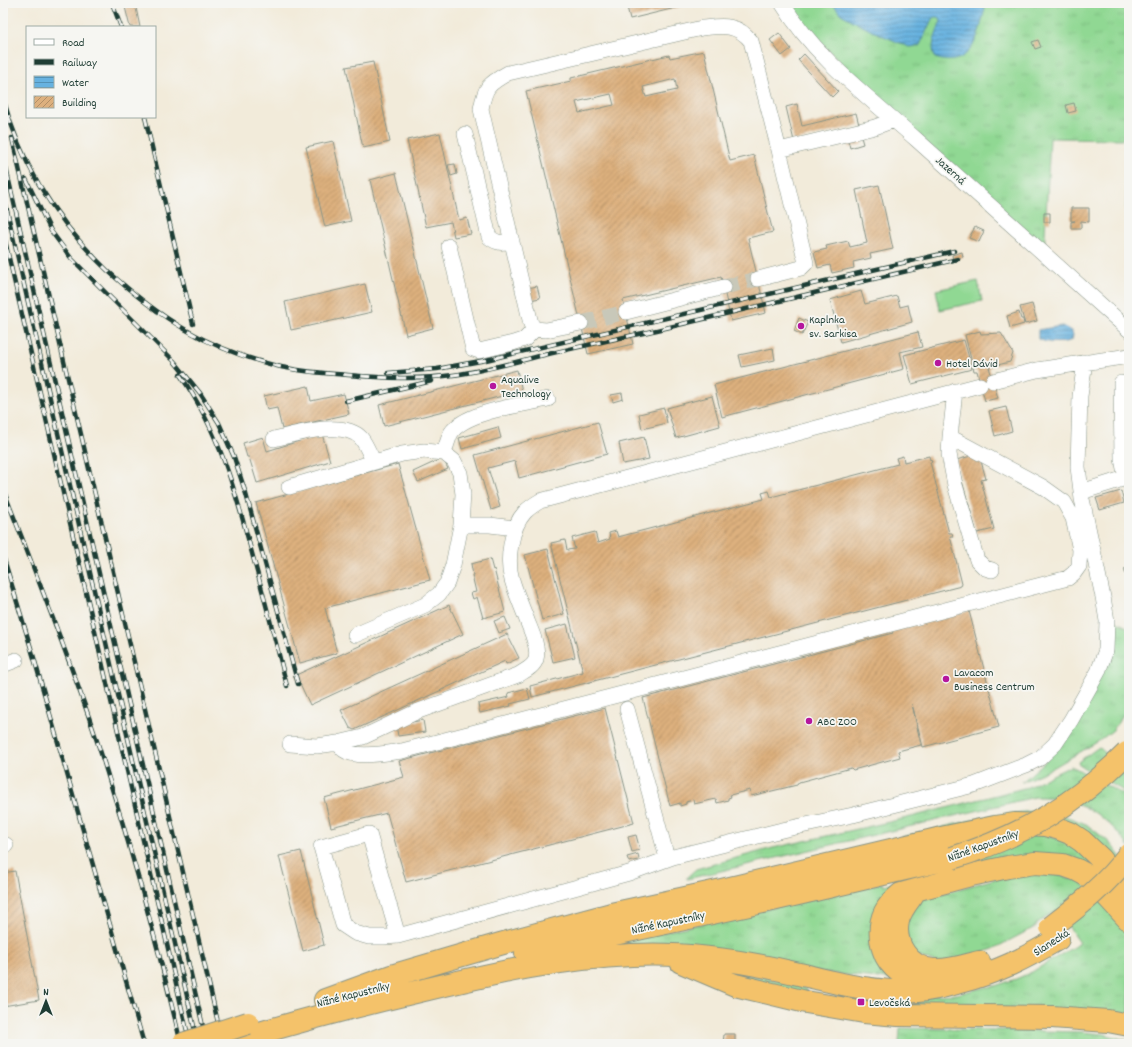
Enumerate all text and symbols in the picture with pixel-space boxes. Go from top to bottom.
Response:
legend [26,26,156,118]
text: Road [62,35,84,52]
text: Railway [62,55,98,72]
text: Water [62,75,89,92]
text: Building [62,95,97,112]
street label: Jazerná [931,153,969,189]
place label: Kaplnka sv. Sarkisa [809,312,857,343]
marker: Kaplnka sv. Sarkisa [796,321,806,331]
place label: Hotel Dávid [946,356,998,373]
marker: Hotel Dávid [933,358,943,368]
place label: Aqualive Technology [501,372,552,403]
marker: Aqualive Technology [488,381,498,391]
place label: Lavacom Business Centrum [954,665,1035,696]
marker: Lavacom Business Centrum [941,674,951,684]
place label: ABC ZOO [817,714,857,731]
marker: ABC ZOO [804,716,814,726]
street label: Nižné Kapustníky [946,825,1023,867]
street label: Nižné Kapustníky [630,907,708,940]
street label: Slanecká [1030,925,1073,961]
street label: Nižné Kapustníky [315,978,393,1013]
north arrow [26,981,66,1021]
text: N [43,985,49,1001]
place label: Levočská [869,995,910,1012]
marker: Levočská [856,997,866,1007]

